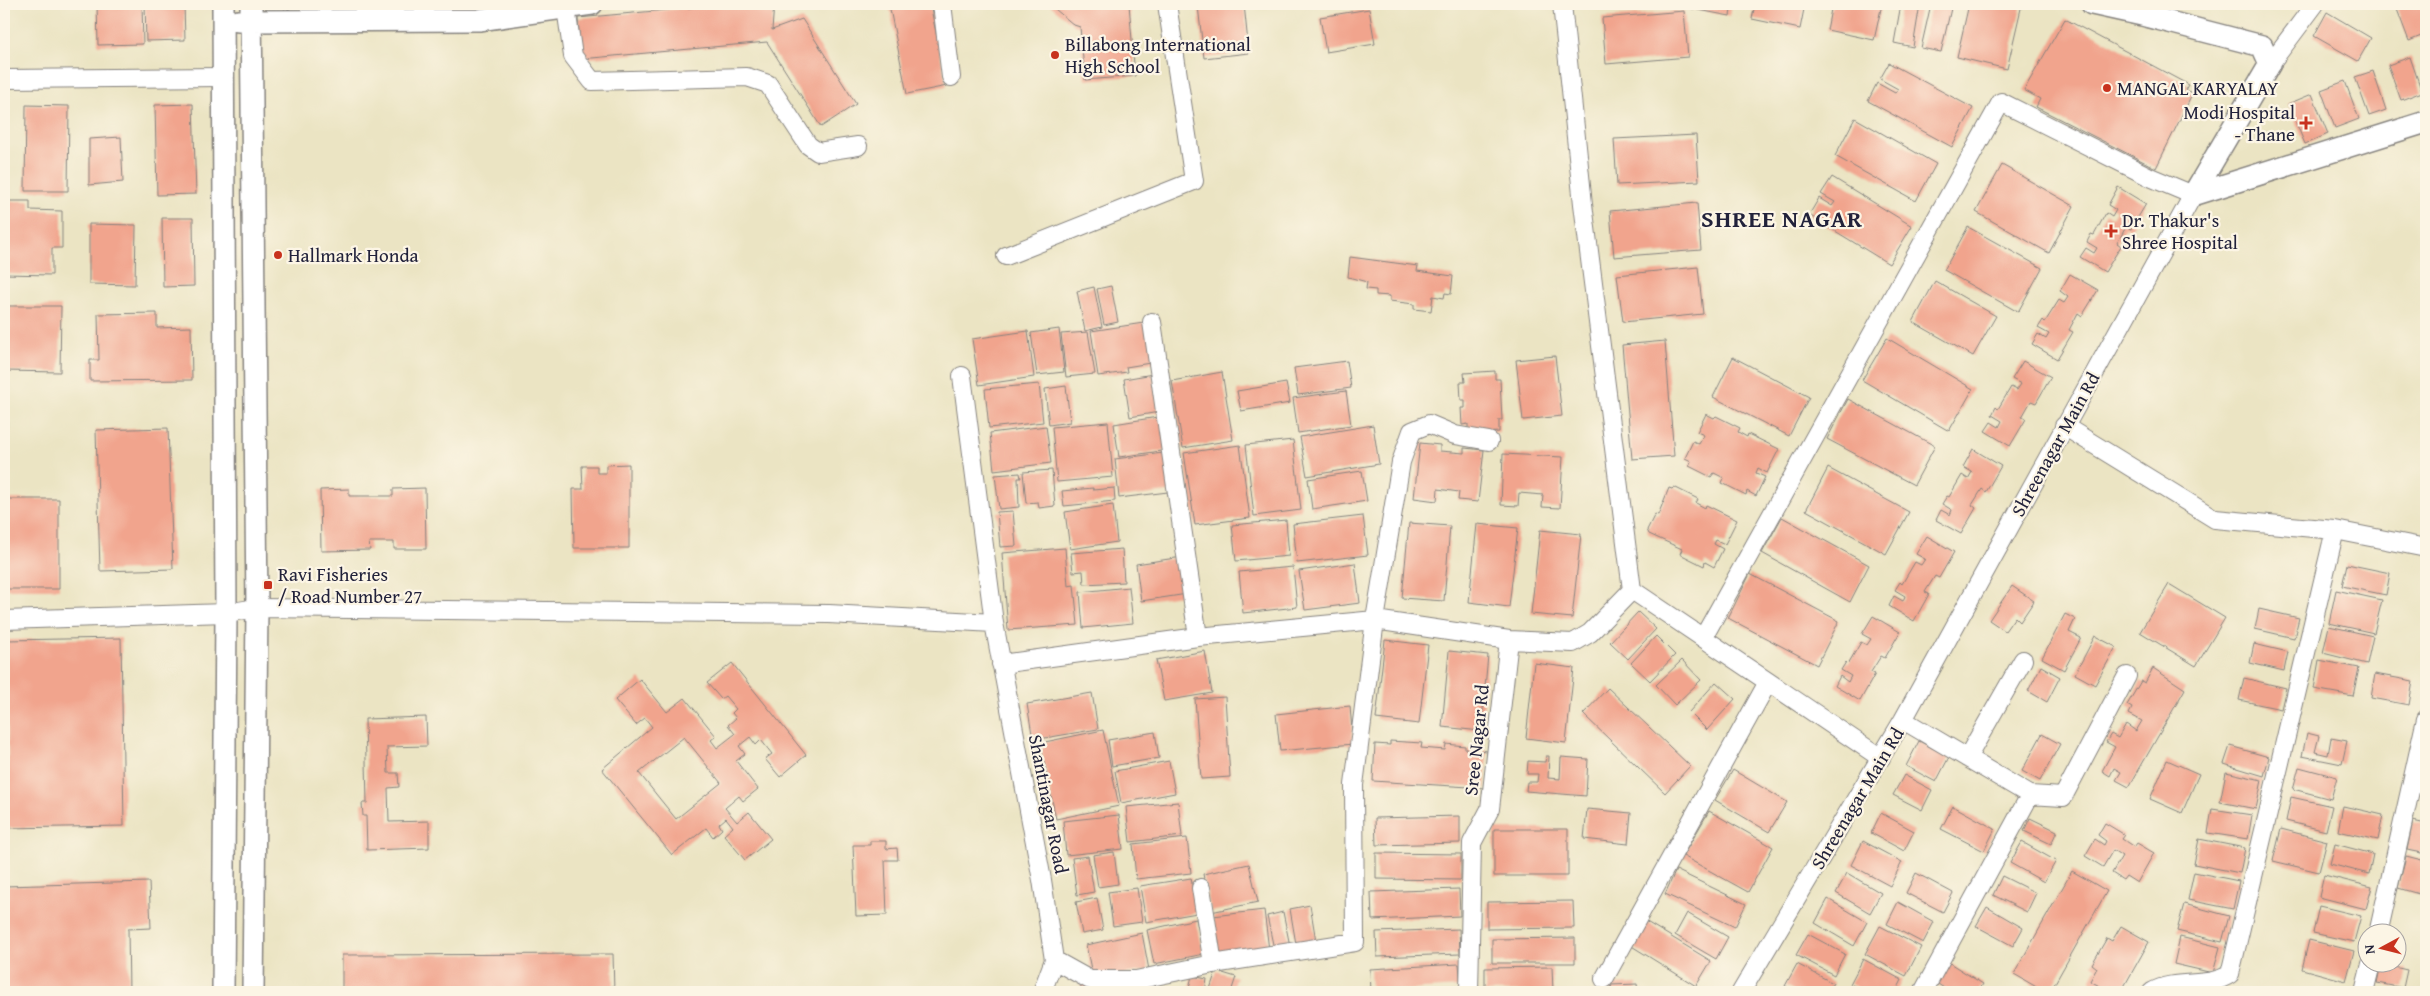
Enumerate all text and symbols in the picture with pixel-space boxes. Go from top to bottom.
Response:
place label: Billabong International High School [1065,30,1251,80]
marker: Billabong International High School [1049,49,1061,61]
place label: MANGAL KARYALAY [2117,74,2279,102]
marker: MANGAL KARYALAY [2101,82,2113,94]
place label: Modi Hospital - Thane [2184,98,2295,148]
marker: Modi Hospital - Thane [2299,116,2313,130]
district label: SHREE NAGAR [1701,201,1863,236]
place label: Dr. Thakur's Shree Hospital [2122,206,2238,256]
marker: Dr. Thakur's Shree Hospital [2104,224,2118,238]
place label: Hallmark Honda [288,241,419,269]
marker: Hallmark Honda [272,249,284,261]
street label: Shreenagar Main Rd [2004,366,2107,521]
place label: Ravi Fisheries / Road Number 27 [278,560,422,610]
marker: Ravi Fisheries / Road Number 27 [262,579,274,591]
street label: Sree Nagar Rd [1456,682,1496,797]
street label: Shreenagar Main Rd [1803,721,1911,874]
street label: Shantinagar Road [1022,732,1076,877]
north arrow [2358,924,2408,974]
text: N [2359,943,2380,955]

